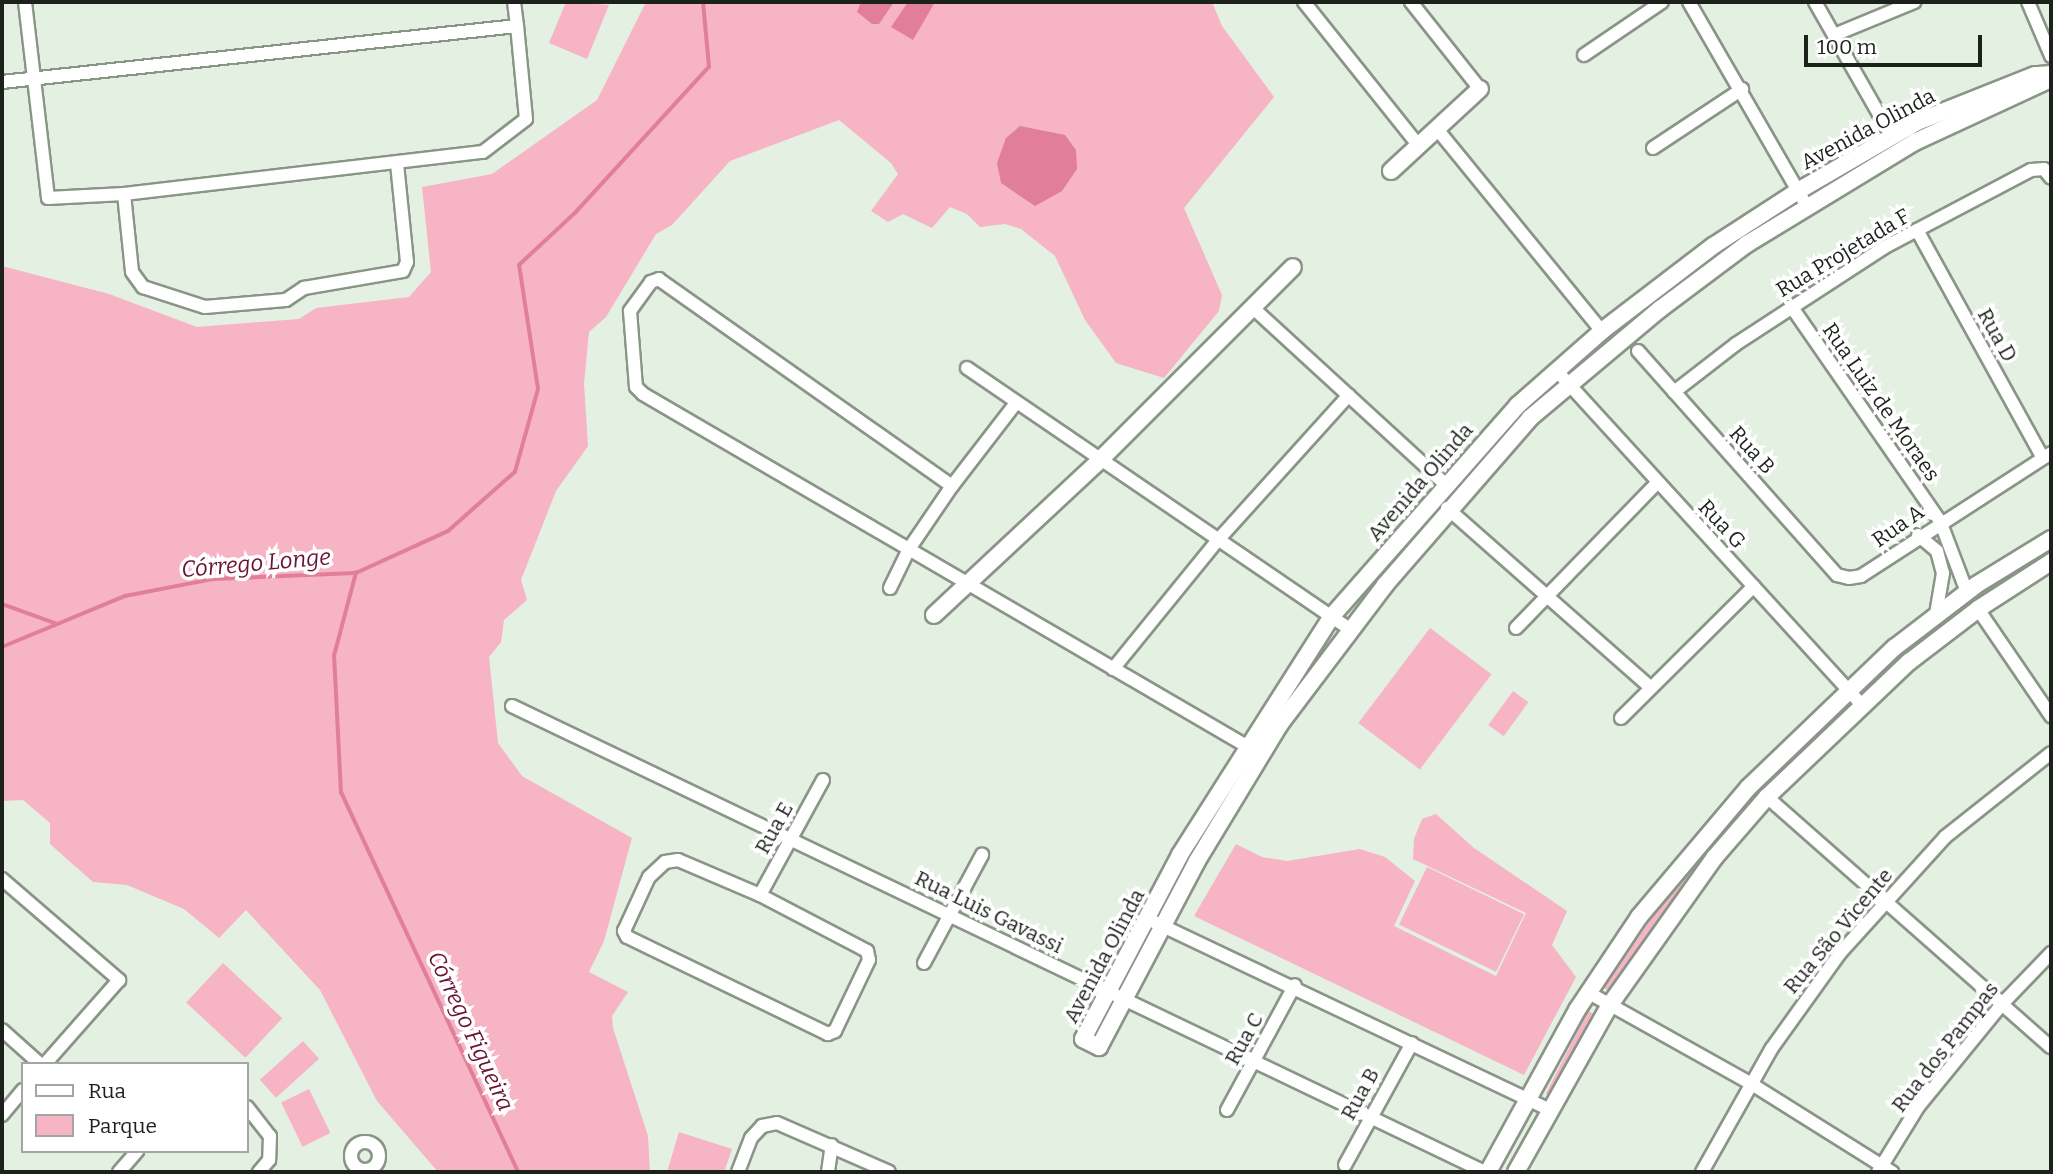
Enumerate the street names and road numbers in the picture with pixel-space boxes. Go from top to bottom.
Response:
street label: Avenida Olinda [1797,83,1939,175]
street label: Rua Projetada F [1772,203,1914,303]
street label: Rua D [1972,304,2022,366]
street label: Rua Luiz de Moraes [1817,318,1945,486]
street label: Avenida Olinda [1362,418,1478,546]
street label: Rua B [1724,421,1780,479]
street label: Rua G [1693,494,1751,554]
street label: Rua A [1867,499,1929,553]
street label: Rua E [750,798,798,858]
street label: Rua São Vicente [1778,863,1898,999]
street label: Rua Luis Gavassi [911,865,1067,959]
street label: Avenida Olinda [1058,885,1150,1027]
street label: Rua dos Pampas [1886,977,2004,1117]
street label: Rua C [1219,1009,1269,1069]
street label: Rua B [1335,1064,1385,1124]

